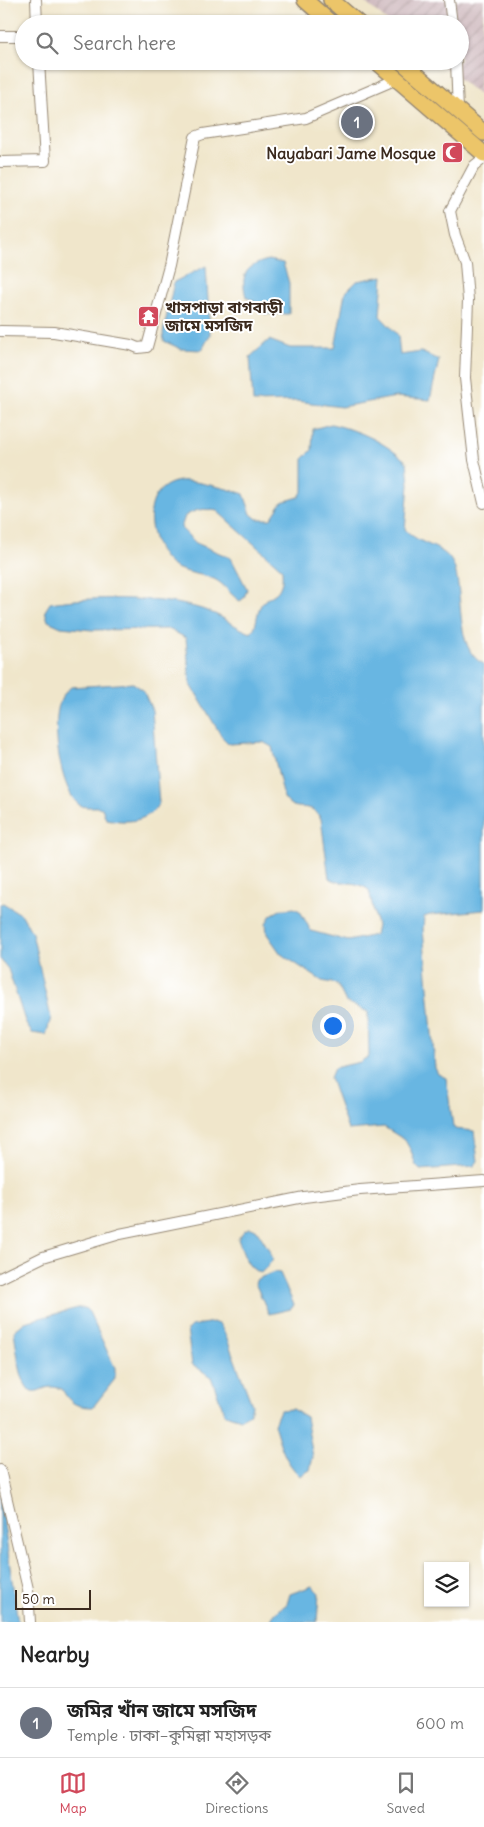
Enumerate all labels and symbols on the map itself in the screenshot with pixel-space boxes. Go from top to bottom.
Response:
pin: 1 [341,103,373,141]
mosque icon: Nayabari Jame Mosque [440,141,464,165]
place label: Nayabari Jame Mosque [266,143,436,164]
place label: খাসপাড়া বাগবাড়ী জামে মসজিদ [164,297,283,335]
temple icon: খাসপাড়া বাগবাড়ী জামে মসজিদ [137,304,161,328]
your location [320,1013,346,1039]
scale bar [15,1587,91,1610]

